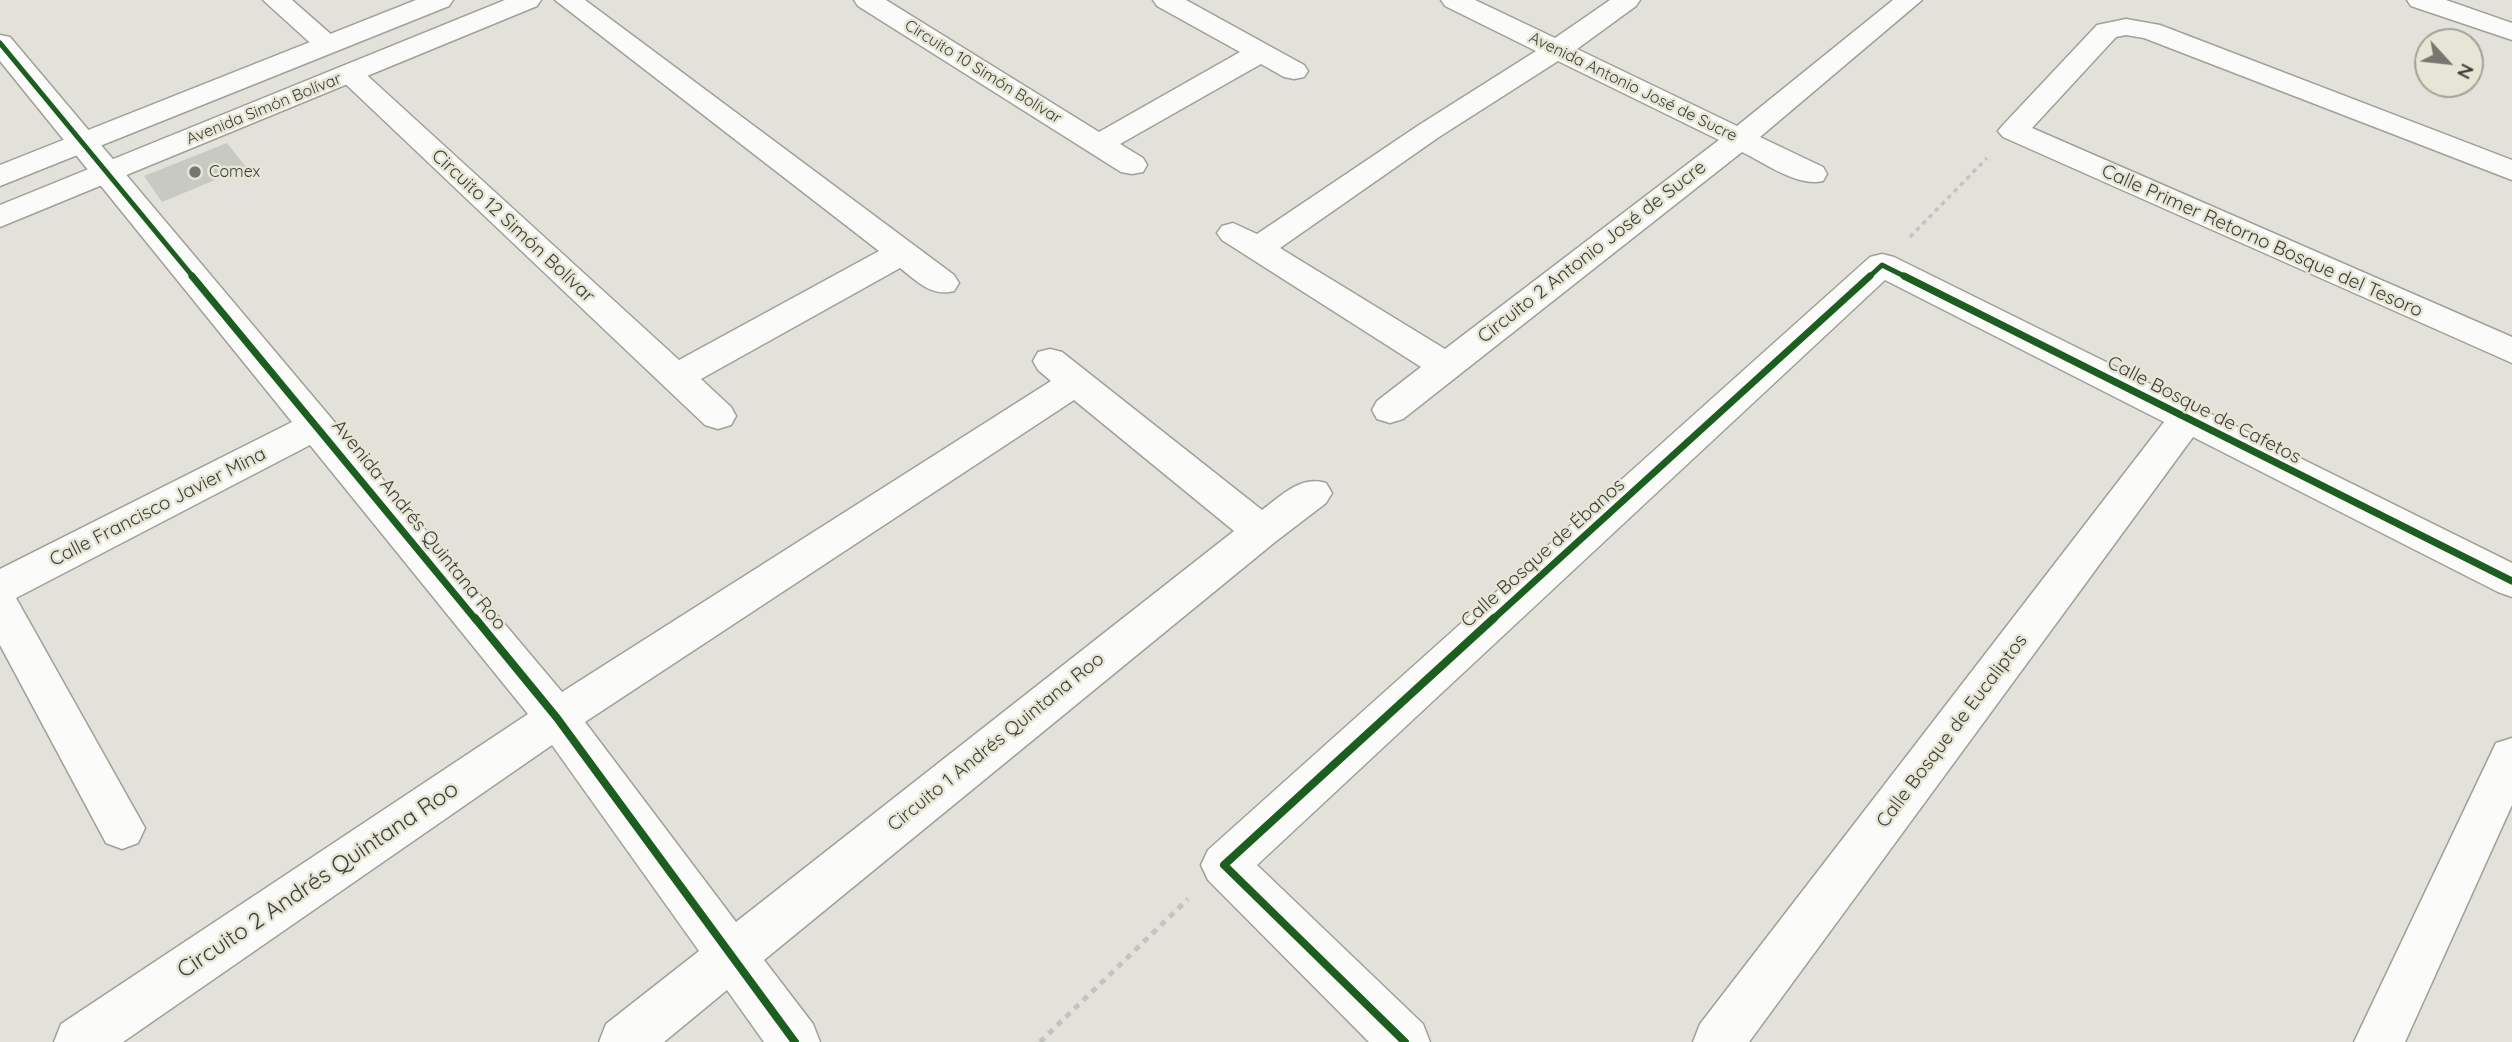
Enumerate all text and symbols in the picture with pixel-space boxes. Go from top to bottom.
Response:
street label: Circuito 10 Simón Bolívar [901,16,1065,128]
street label: Avenida Antonio José de Sucre [1526,28,1740,146]
north arrow [2414,28,2484,98]
text: N [2452,60,2480,83]
street label: Avenida Simón Bolívar [184,69,344,149]
street label: Circuito 12 Simón Bolívar [427,144,599,308]
street label: Circuito 2 Antonio José de Sucre [1473,156,1711,348]
street label: Calle Primer Retorno Bosque del Tesoro [2098,160,2426,322]
place label: Comex [209,162,260,182]
marker: Comex [187,164,203,180]
street label: Calle Bosque de Cafetos [2103,351,2305,469]
street label: Avenida Andrés Quintana Roo [327,415,511,635]
street label: Calle Francisco Javier Mina [46,442,270,572]
street label: Calle Bosque de Ébanos [1457,474,1629,632]
street label: Calle Bosque de Eucaliptos [1872,630,2032,832]
street label: Circuito 1 Andrés Quintana Roo [883,648,1109,836]
street label: Circuito 2 Andrés Quintana Roo [172,775,464,985]

